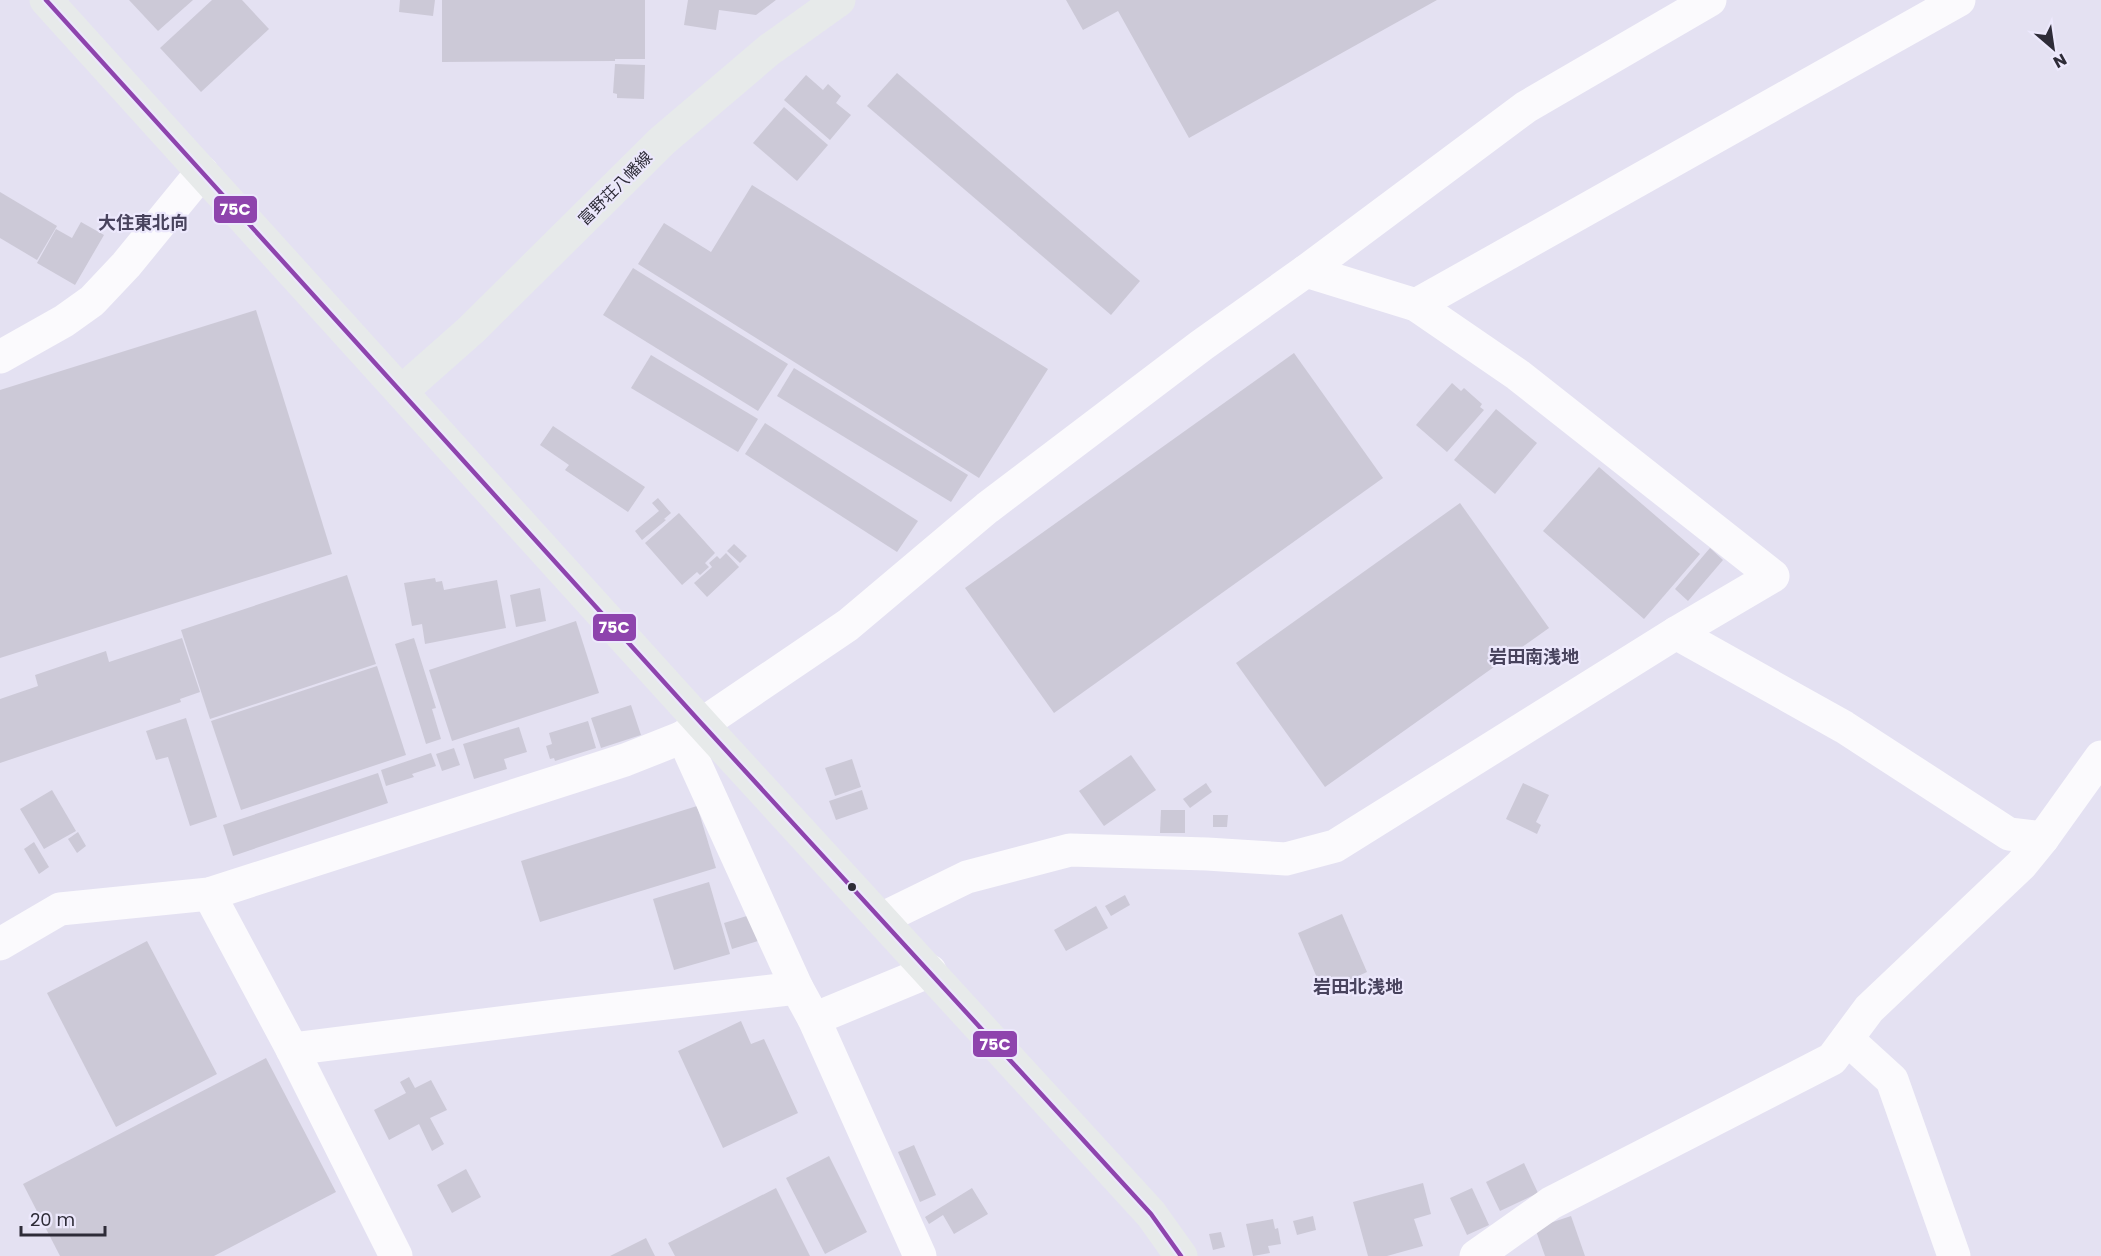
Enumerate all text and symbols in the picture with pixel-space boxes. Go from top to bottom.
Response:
north arrow [2023,18,2083,78]
text: N [2049,48,2071,74]
street label: 富野荘八幡線 [573,146,657,230]
line badge: 75C [213,195,258,224]
text: 75C [219,198,251,221]
district label: 大住東北向 [98,210,188,235]
line badge: 75C [592,613,637,642]
text: 75C [598,616,630,639]
district label: 岩田南浅地 [1489,644,1579,669]
unlabelled marker [846,881,858,893]
district label: 岩田北浅地 [1313,974,1403,999]
line badge: 75C [972,1030,1018,1058]
text: 75C [979,1033,1011,1056]
scale bar [21,1199,105,1237]
text: 20 m [30,1207,75,1232]

